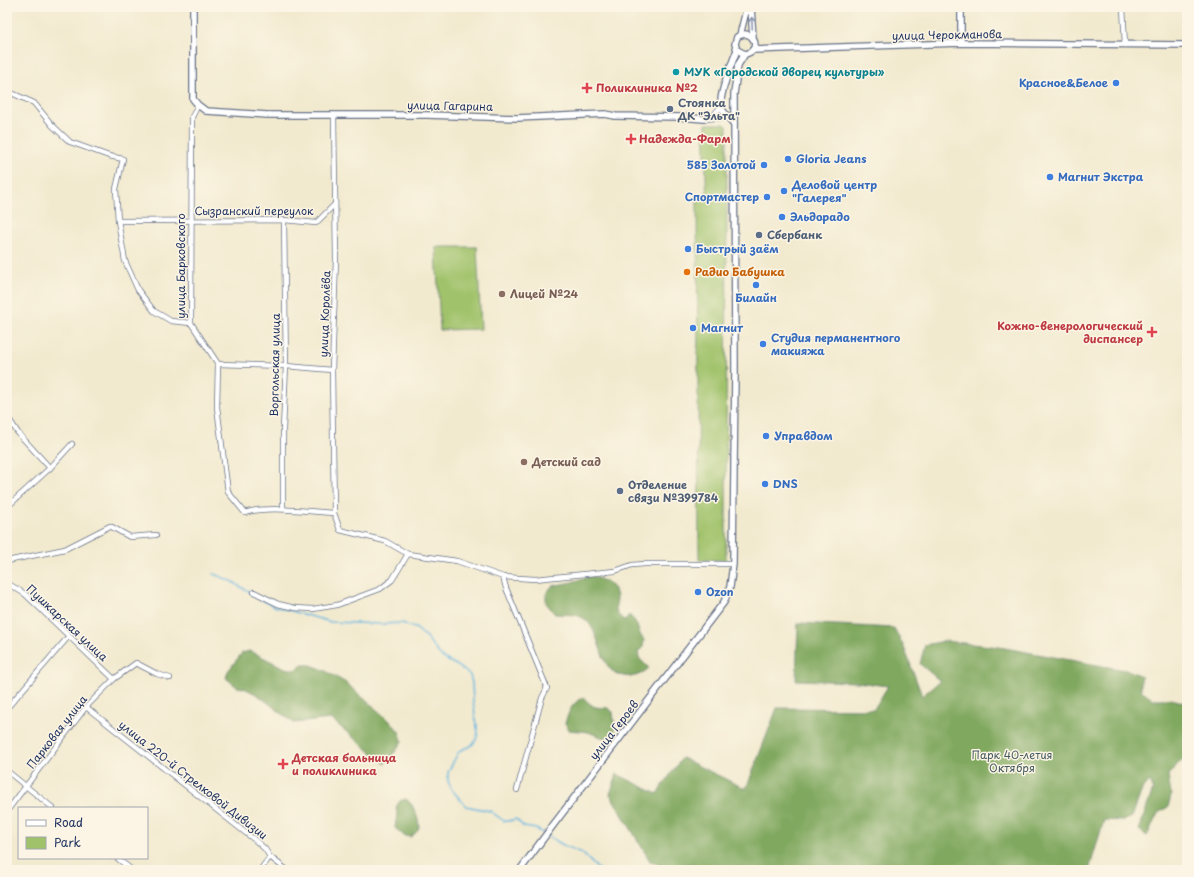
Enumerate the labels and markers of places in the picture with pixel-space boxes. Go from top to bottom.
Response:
place label: МУК «Городской дворец культуры» [684,63,885,80]
marker: МУК «Городской дворец культуры» [671,67,681,77]
place label: Красное&Белое [1019,74,1109,91]
marker: Красное&Белое [1111,78,1121,88]
place label: Поликлиника №2 [596,79,698,96]
marker: Поликлиника №2 [581,82,593,94]
place label: Стоянка ДК "Эльта" [677,94,740,124]
marker: Стоянка ДК "Эльта" [665,104,675,114]
place label: Надежда-Фарм [639,130,731,147]
marker: Надежда-Фарм [626,134,636,144]
place label: Gloria Jeans [796,150,866,167]
marker: Gloria Jeans [783,154,793,164]
place label: 585 Золотой [687,156,756,173]
marker: 585 Золотой [759,160,769,170]
place label: Магнит Экстра [1058,168,1144,185]
marker: Магнит Экстра [1045,172,1055,182]
place label: Деловой центр "Галерея" [791,176,877,206]
marker: Деловой центр "Галерея" [779,186,789,196]
place label: Спортмастер [685,188,759,205]
marker: Спортмастер [762,192,772,202]
place label: Эльдорадо [790,208,850,225]
marker: Эльдорадо [777,212,787,222]
place label: Сбербанк [767,226,823,243]
marker: Сбербанк [754,230,764,240]
place label: Быстрый заём [696,240,779,257]
marker: Быстрый заём [683,244,693,254]
place label: Радио Бабушка [695,263,785,280]
marker: Радио Бабушка [682,267,692,277]
marker: Билайн [751,280,761,290]
place label: Лицей №24 [510,285,579,302]
marker: Лицей №24 [497,289,507,299]
place label: Билайн [735,289,777,306]
place label: Кожно-венерологический диспансер [997,317,1143,347]
place label: Магнит [701,319,743,336]
marker: Магнит [688,323,698,333]
marker: Кожно-венерологический диспансер [1146,326,1158,338]
place label: Студия перманентного макияжа [771,329,901,359]
marker: Студия перманентного макияжа [758,339,768,349]
place label: Управдом [774,427,833,444]
marker: Управдом [761,431,771,441]
place label: Детский сад [531,453,601,470]
marker: Детский сад [519,457,529,467]
place label: DNS [773,475,798,492]
place label: Отделение связи №399784 [628,476,719,506]
marker: DNS [760,479,770,489]
marker: Отделение связи №399784 [615,486,625,496]
place label: Ozon [706,583,734,600]
marker: Ozon [693,587,703,597]
place label: Детская больница и поликлиника [291,749,397,779]
marker: Детская больница и поликлиника [277,758,289,770]

